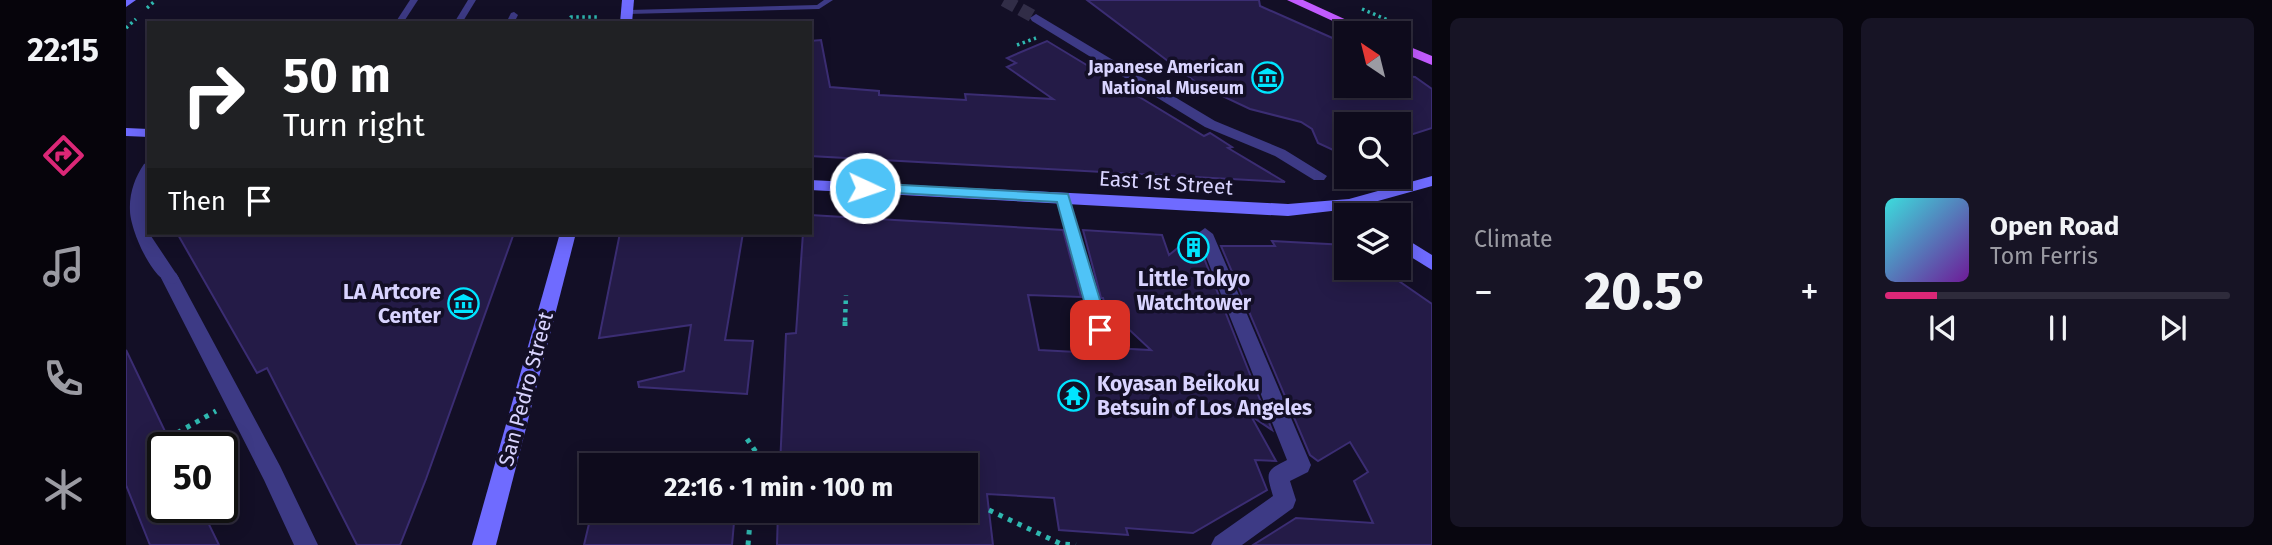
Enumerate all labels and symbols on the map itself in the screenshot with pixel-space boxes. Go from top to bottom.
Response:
north arrow [1334,21,1410,98]
place label: Japanese American National Museum [1087,56,1244,99]
museum icon: Japanese American National Museum [1250,60,1284,94]
position arrow [828,151,902,225]
street label: East 1st Street [1098,165,1234,201]
building icon: Little Tokyo Watchtower [1177,230,1211,264]
place label: Little Tokyo Watchtower [1137,266,1252,316]
place label: LA Artcore Center [343,279,442,329]
museum icon: LA Artcore Center [447,287,481,321]
pin [1070,300,1130,360]
street label: San Pedro Street [493,309,559,469]
place label: Koyasan Beikoku Betsuin of Los Angeles [1097,371,1312,421]
temple icon: Koyasan Beikoku Betsuin of Los Angeles [1057,379,1091,413]
speed limit sign: 50 [147,432,238,523]

